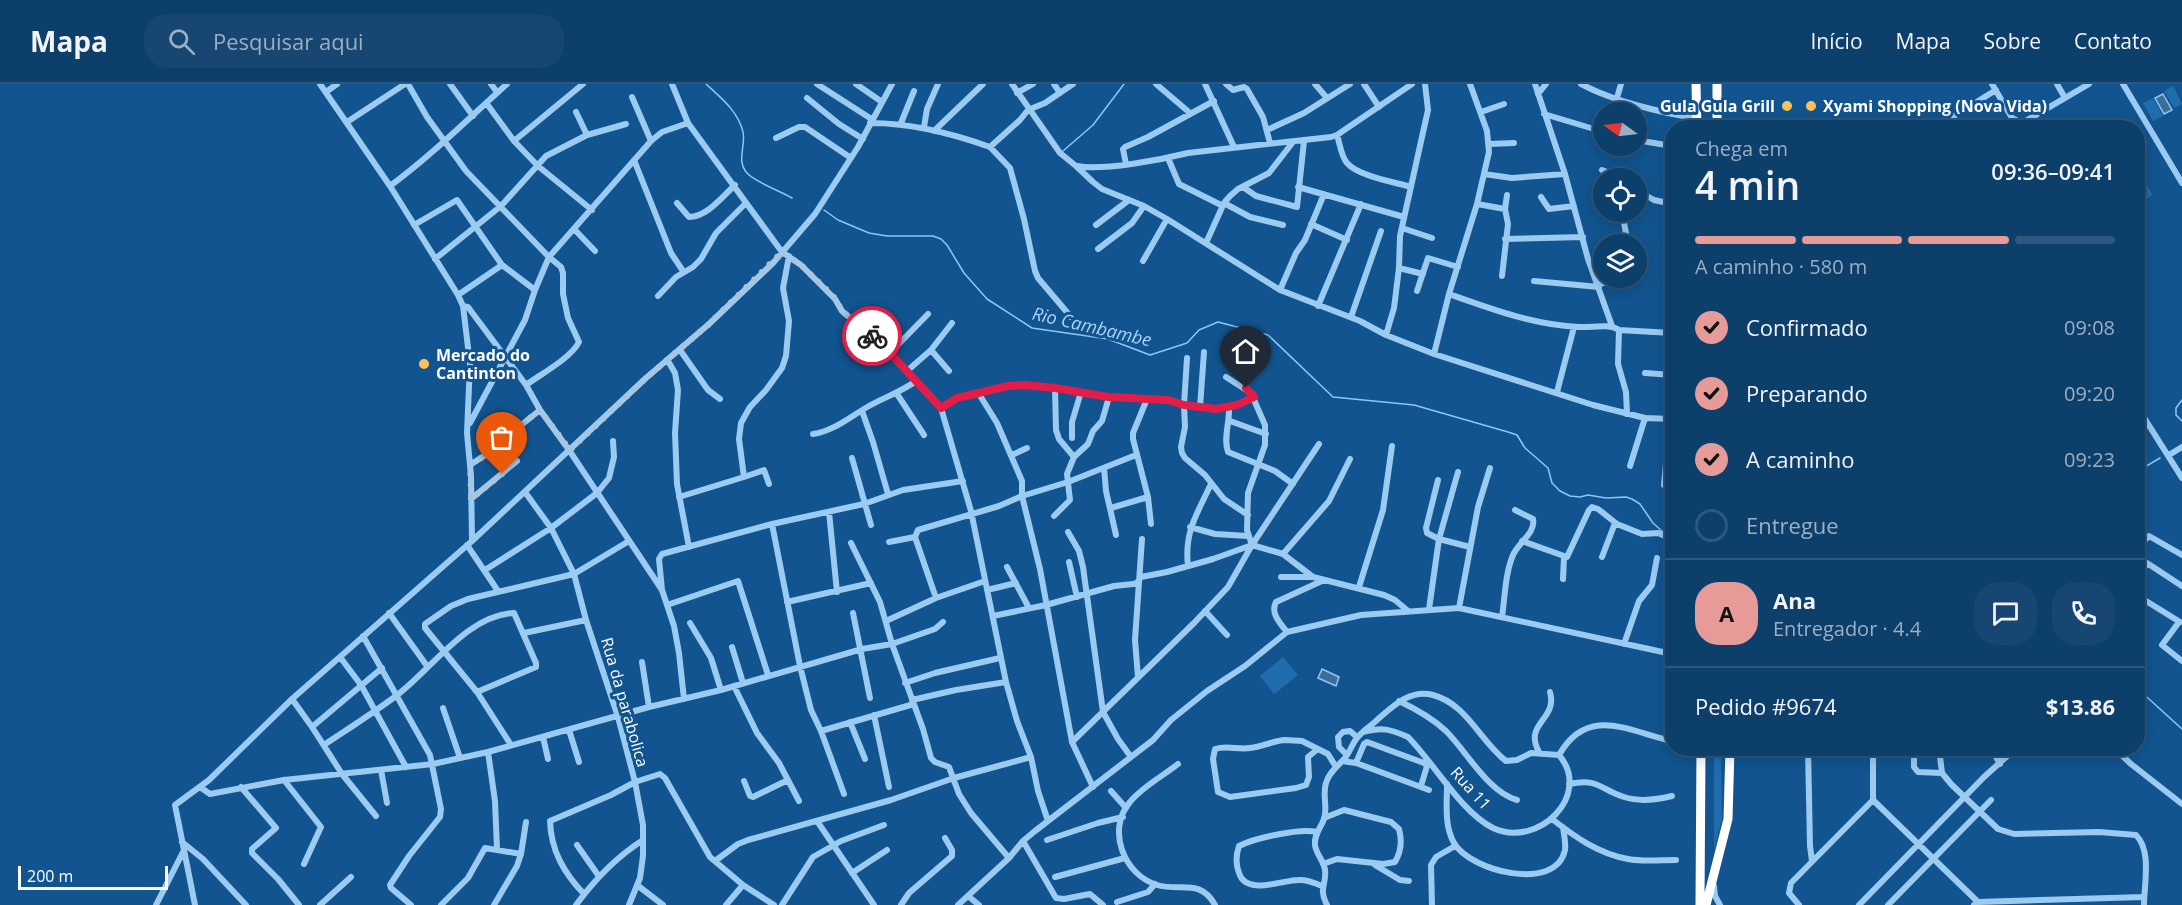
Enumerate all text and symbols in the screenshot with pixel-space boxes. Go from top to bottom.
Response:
search box [144,14,564,68]
text: Mapa [30,22,108,60]
icon: search [165,25,198,58]
text: Pesquisar aqui [213,26,364,56]
text: Início [1810,27,1863,55]
text: Mapa [1896,27,1951,55]
text: Sobre [1984,27,2041,55]
text: Contato [2074,27,2152,55]
place label: Gula Gula Grill [1660,95,1775,117]
place label: Xyami Shopping (Nova Vida) [1823,95,2047,117]
marker: Gula Gula Grill [1780,99,1794,113]
marker: Xyami Shopping (Nova Vida) [1804,99,1818,113]
north arrow [1593,102,1647,156]
map controls [1593,102,1647,288]
text: Chega em [1695,135,1788,162]
text: 09:36–09:41 [1991,156,2115,186]
text: 4 min [1695,158,1800,211]
button: locate [1593,168,1647,222]
button: layers [1593,234,1647,288]
text: A caminho · 580 m [1695,253,1867,280]
water label: Rio Cambambe [1030,301,1154,351]
courier [842,306,902,366]
icon: check [1695,311,1728,344]
text: Confirmado [1746,312,1868,342]
text: 09:08 [2064,314,2115,341]
icon: bike [856,320,889,353]
pin [1220,326,1271,388]
icon: home [1229,335,1262,368]
place label: Mercado do Cantinton [436,344,530,384]
marker: Mercado do Cantinton [417,357,431,371]
icon: check [1695,377,1728,410]
text: Preparando [1746,378,1868,408]
text: 09:20 [2064,380,2115,407]
pin [476,412,527,474]
icon: bag [485,421,518,454]
icon: check [1695,443,1728,476]
text: A caminho [1746,444,1855,474]
text: 09:23 [2064,446,2115,473]
text: Entregue [1746,510,1839,540]
button: chat [1974,582,2037,645]
button: phone [2052,582,2115,645]
text: Ana [1773,585,1816,615]
text: A [1719,598,1734,628]
text: Entregador · 4.4 [1773,615,1921,642]
street label: Rua da parabolica [596,635,654,769]
text: Pedido #9674 [1695,691,1837,721]
text: $13.86 [2046,691,2115,721]
street label: Rua 11 [1446,762,1496,814]
scale bar [18,863,168,890]
text: 200 m [27,865,73,887]

